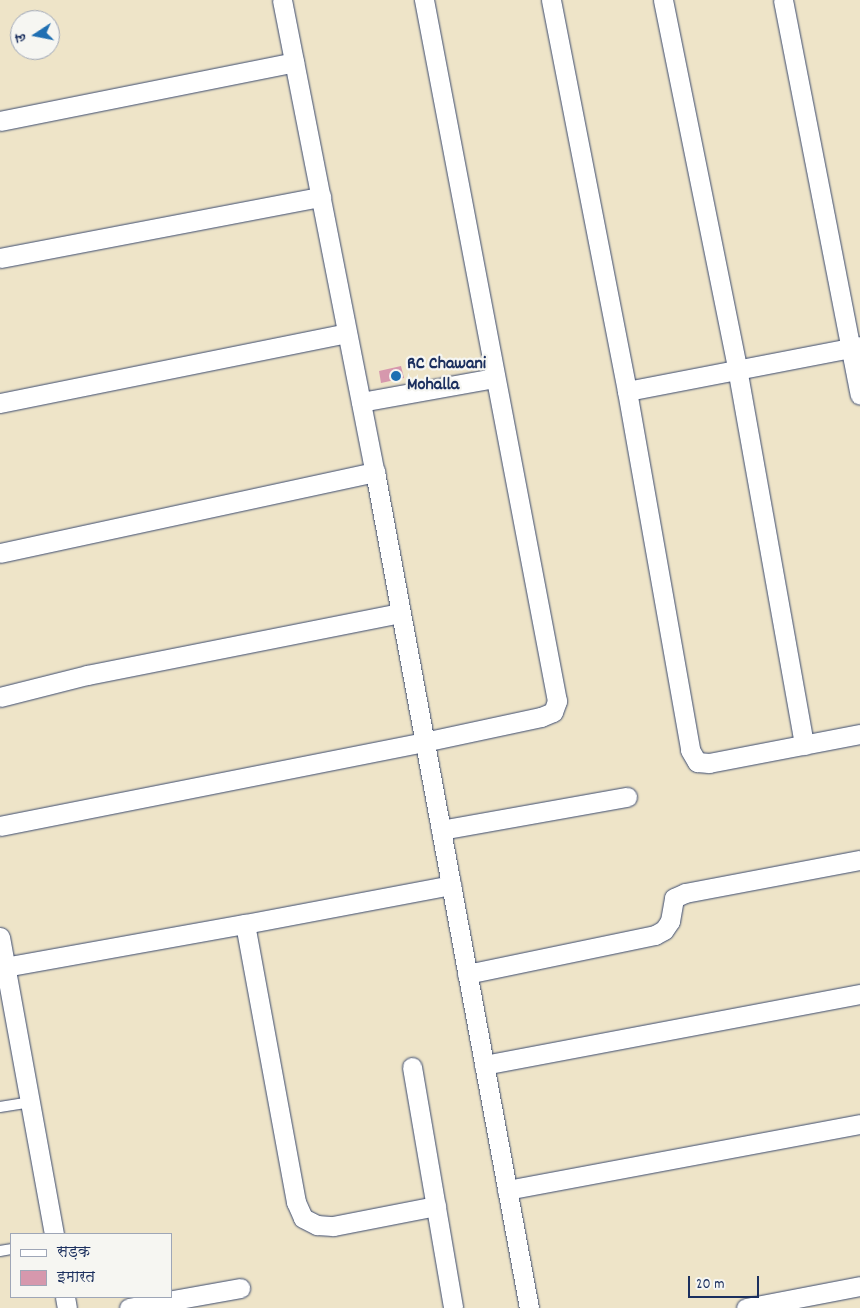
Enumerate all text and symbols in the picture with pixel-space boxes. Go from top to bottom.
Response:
north arrow [10,10,60,60]
text: उ [11,32,32,43]
place label: RC Chawani Mohalla [407,355,486,398]
marker: RC Chawani Mohalla [389,369,403,383]
legend [10,1233,172,1298]
text: सड़क [57,1242,90,1264]
scale bar [690,1266,761,1298]
text: इमारत [57,1267,95,1289]
text: 20 m [696,1274,724,1296]

